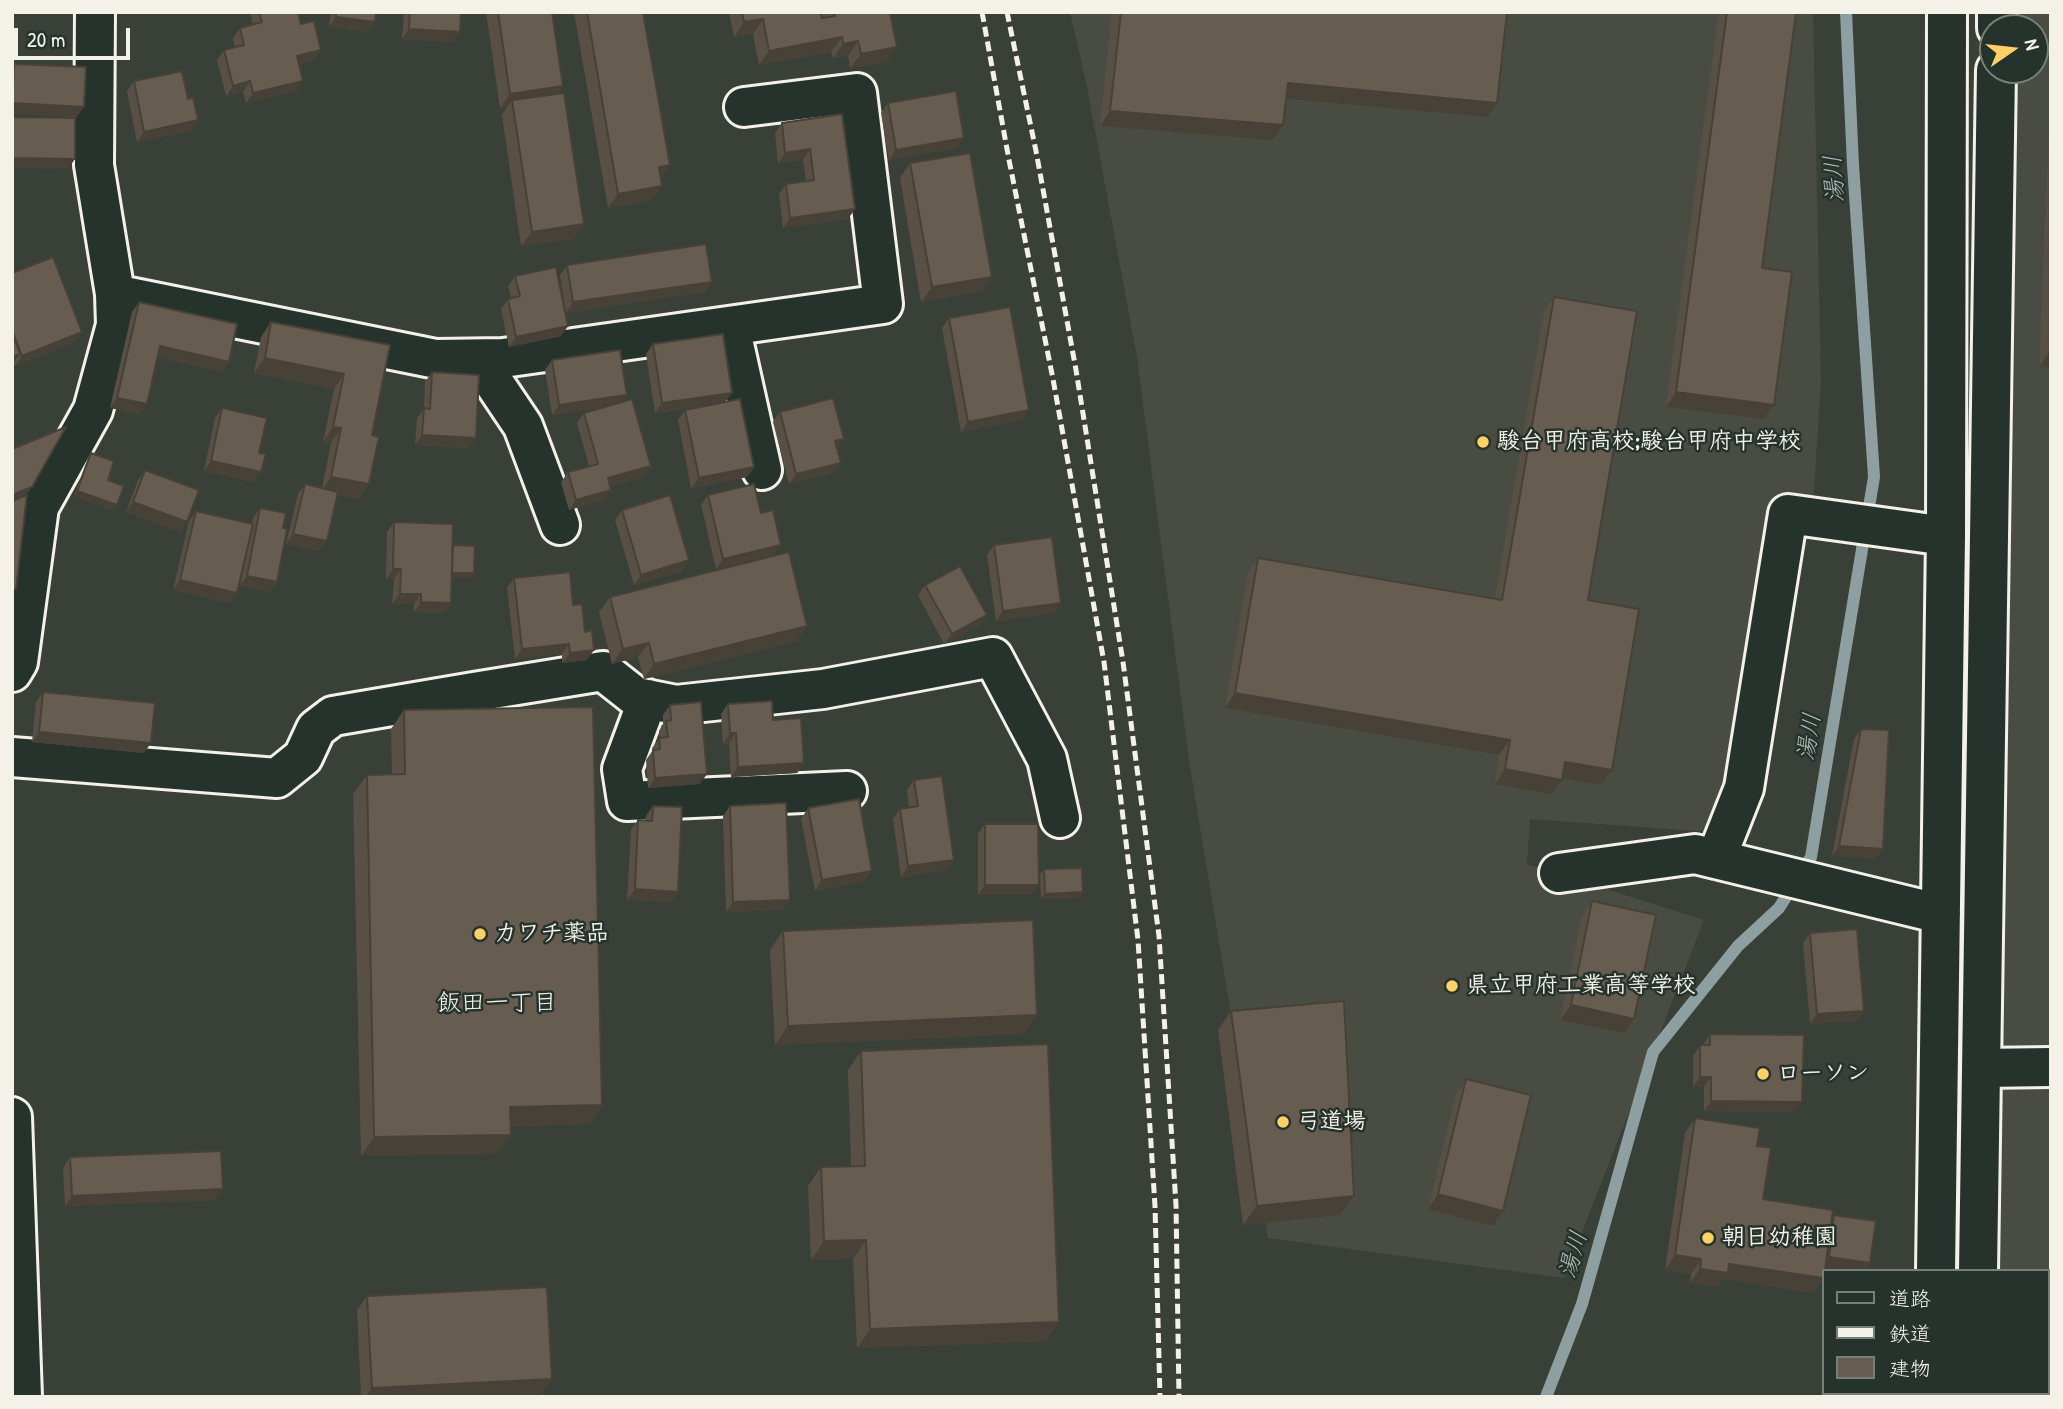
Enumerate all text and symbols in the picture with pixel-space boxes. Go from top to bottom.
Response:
scale bar [18,14,133,58]
north arrow [1979,14,2049,84]
text: 20 m [27,25,65,54]
text: N [2019,36,2046,52]
water label: 湯川 [1819,154,1851,204]
place label: 駿台甲府高校;駿台甲府中学校 [1497,428,1801,456]
marker: 駿台甲府高校;駿台甲府中学校 [1475,434,1491,450]
water label: 湯川 [1792,711,1828,763]
place label: カワチ薬品 [494,920,609,948]
marker: カワチ薬品 [472,926,488,942]
place label: 県立甲府工業高等学校 [1466,972,1696,1000]
marker: 県立甲府工業高等学校 [1444,978,1460,994]
district label: 飯田一丁目 [437,990,557,1018]
place label: ローソン [1777,1060,1869,1088]
marker: ローソン [1755,1066,1771,1082]
place label: 弓道場 [1297,1108,1366,1136]
marker: 弓道場 [1275,1114,1291,1130]
place label: 朝日幼稚園 [1722,1224,1837,1252]
water label: 湯川 [1554,1228,1594,1282]
marker: 朝日幼稚園 [1700,1230,1716,1246]
legend [1822,1269,2049,1395]
text: 道路 [1889,1284,1931,1313]
text: 鉄道 [1889,1319,1931,1348]
text: 建物 [1889,1354,1931,1383]

